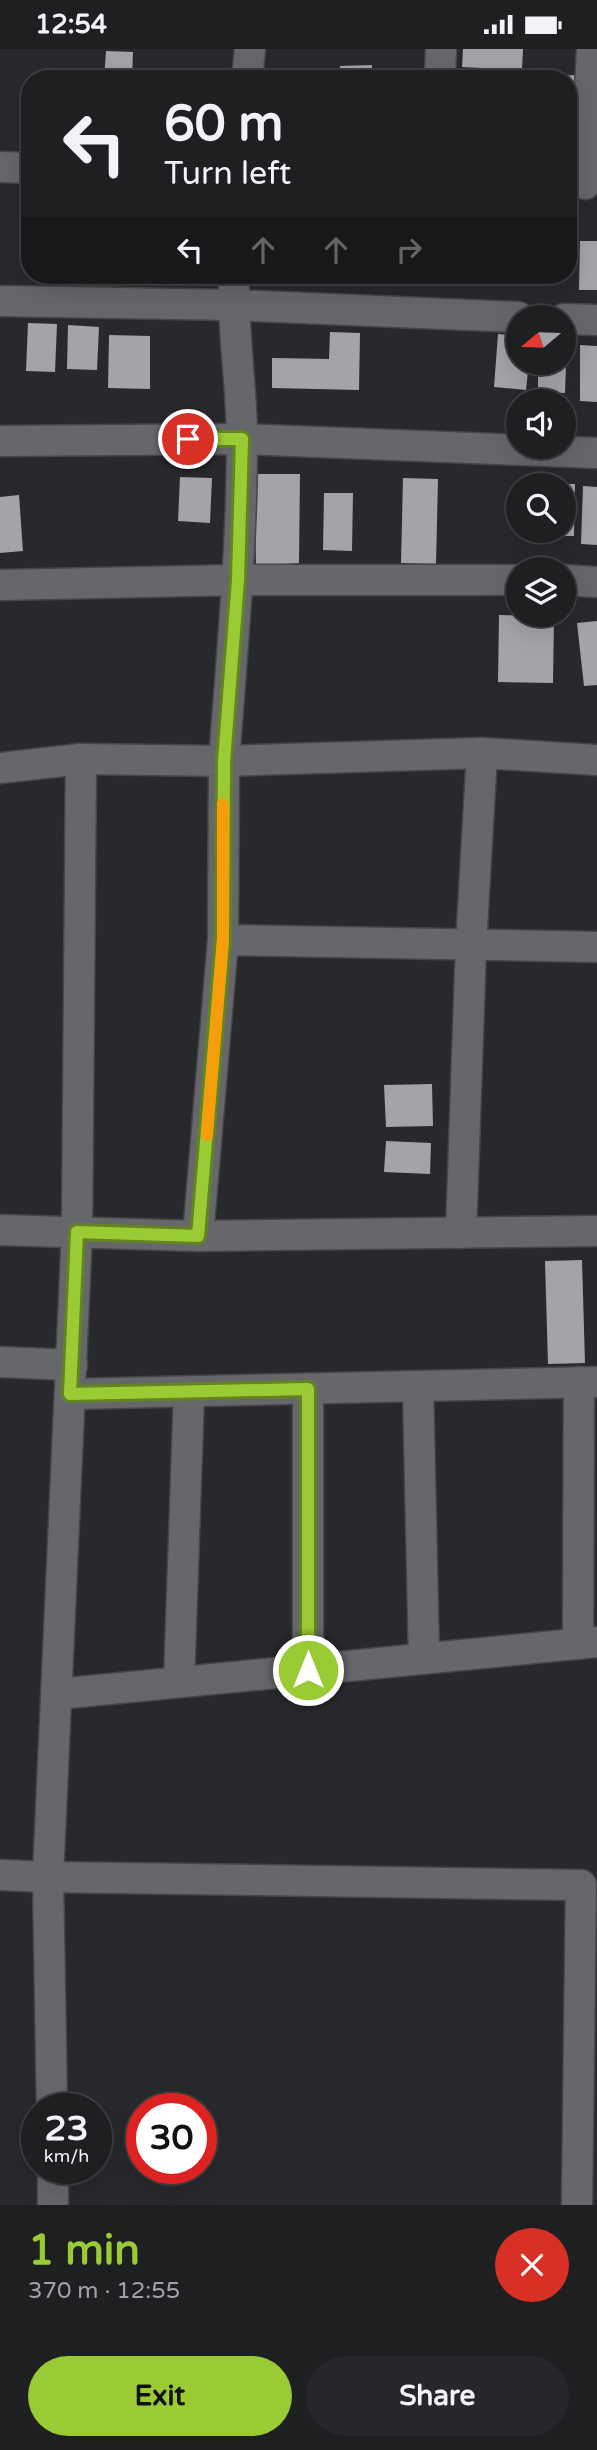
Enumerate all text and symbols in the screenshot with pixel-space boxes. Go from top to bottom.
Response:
text: 12:54 [35,9,107,40]
text: 60 m [164,95,283,154]
icon: left [49,98,140,189]
text: Turn left [164,155,291,193]
icon: left [171,231,209,269]
icon: ahead [244,231,282,269]
icon: ahead [317,231,355,269]
icon: right [390,231,428,269]
north arrow [506,305,576,375]
map controls [506,305,576,627]
button: sound [506,389,576,459]
pin [158,409,218,469]
icon: arrive [169,420,207,458]
button: search [506,473,576,543]
button: layers [506,557,576,627]
position arrow [271,1633,345,1707]
speed limit sign: 30 [126,2093,217,2184]
text: 23 [45,2108,88,2150]
text: km/h [44,2145,89,2167]
text: 1 min [28,2225,140,2276]
button: close [495,2228,569,2302]
text: 370 m · 12:55 [28,2277,180,2305]
button: Exit [28,2356,292,2436]
button: Share [306,2356,569,2436]

